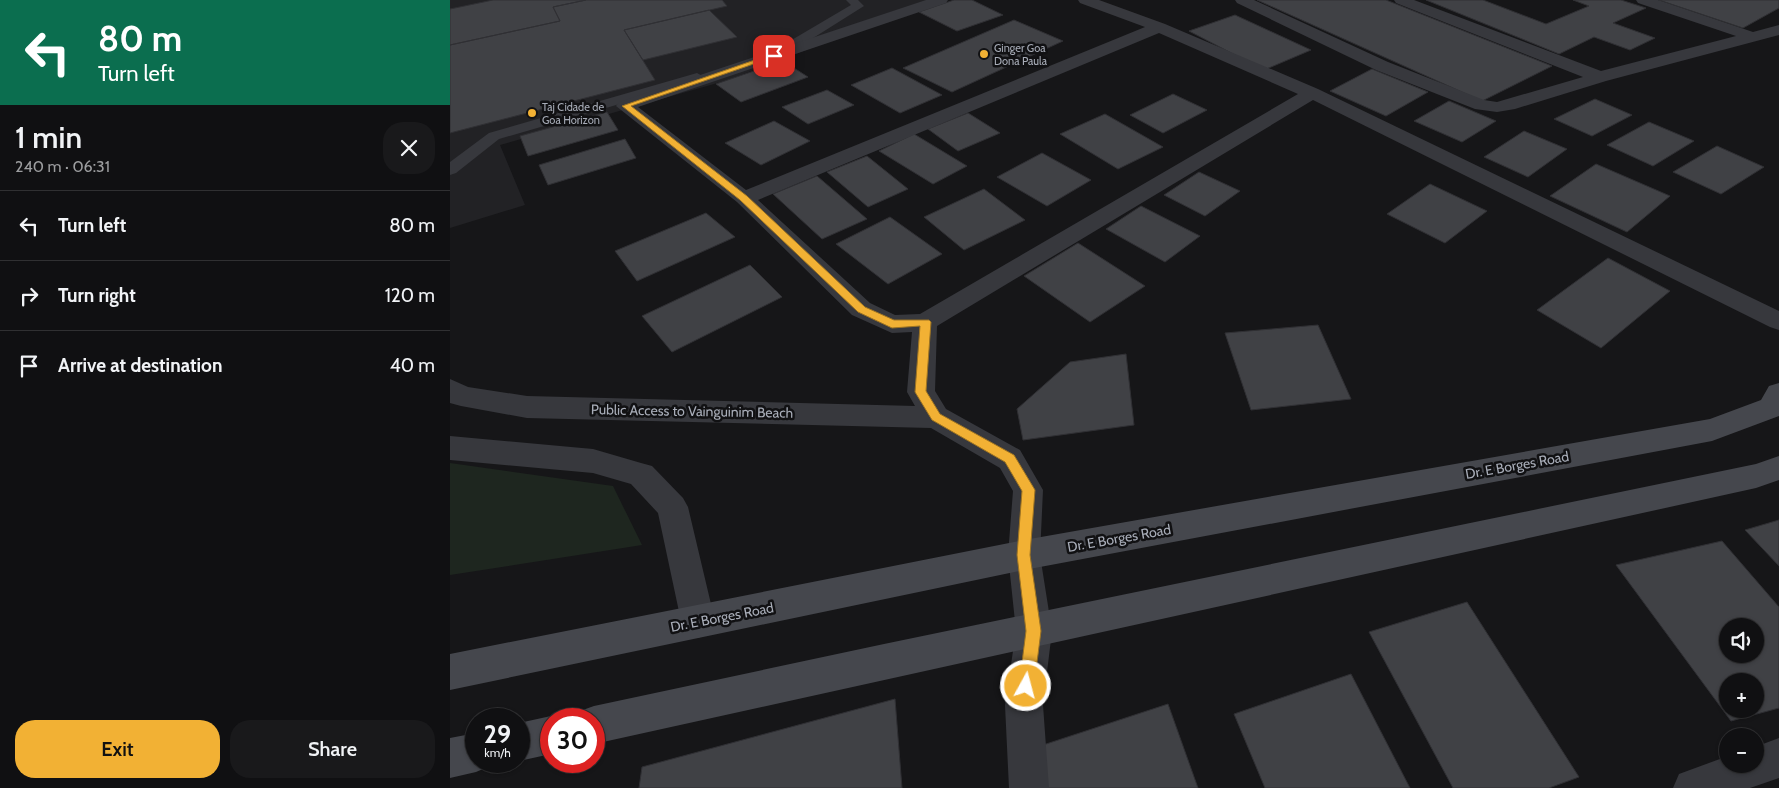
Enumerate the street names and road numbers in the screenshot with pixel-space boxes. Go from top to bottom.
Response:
street label: Public Access to Vainguinim Beach [591,400,793,422]
street label: Dr. E Borges Road [1464,447,1570,483]
street label: Dr. E Borges Road [1066,520,1172,556]
street label: Dr. E Borges Road [669,598,775,636]

